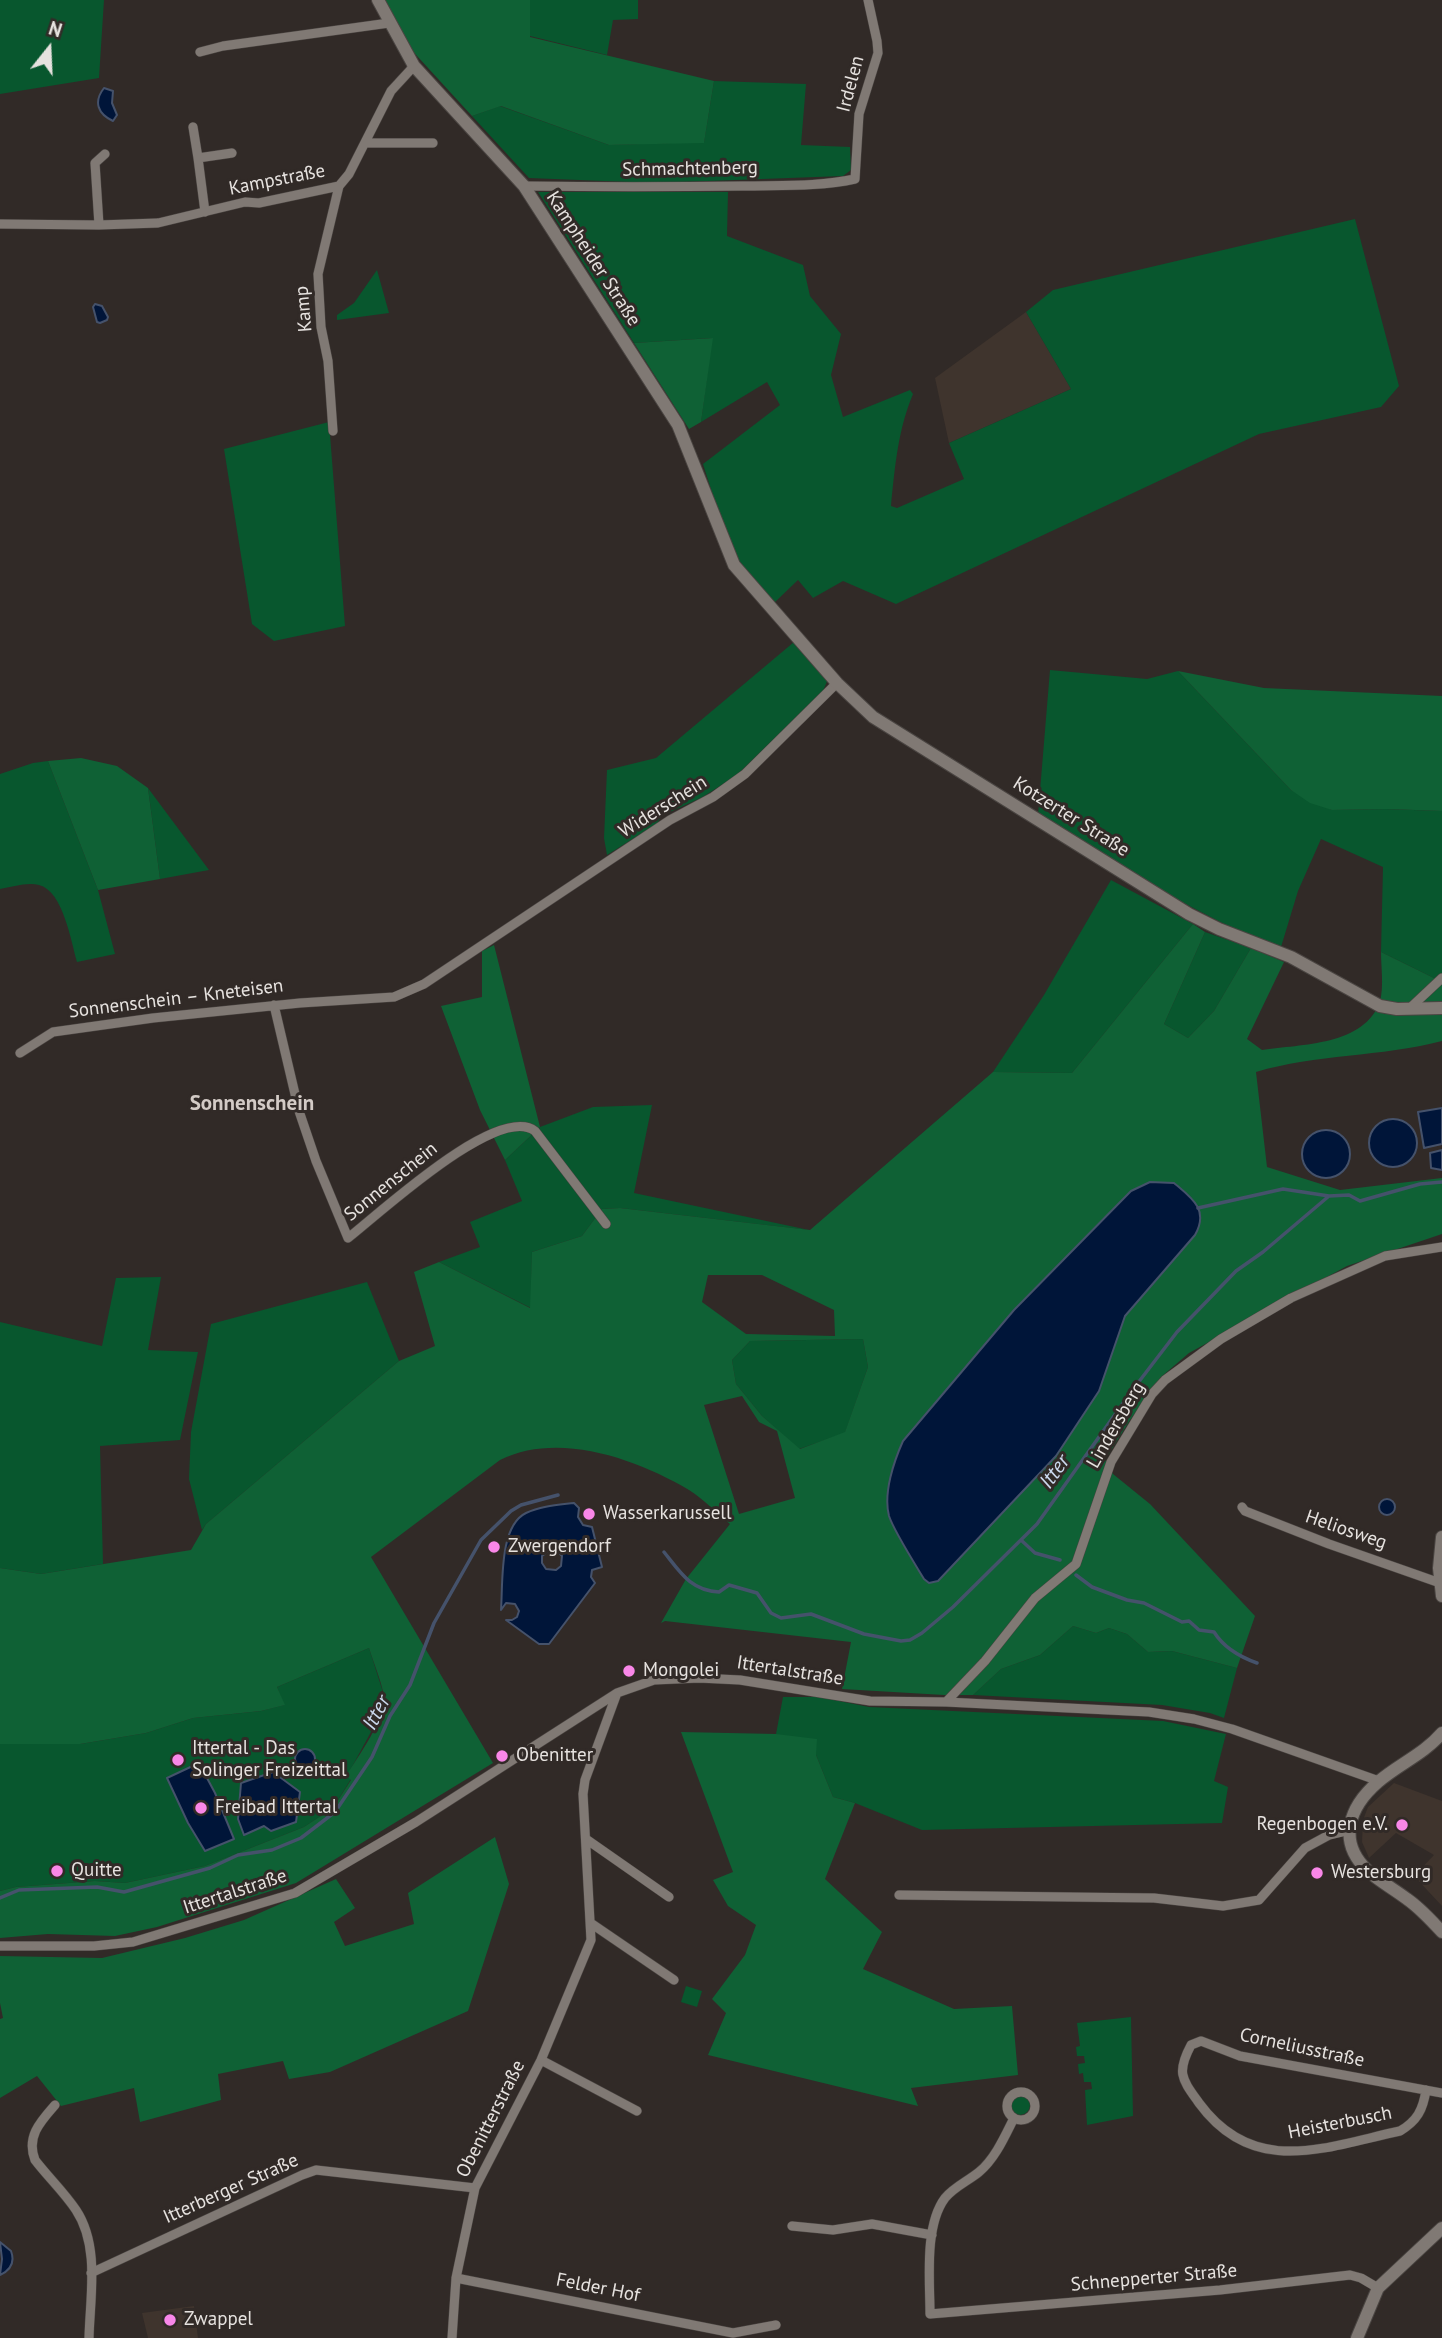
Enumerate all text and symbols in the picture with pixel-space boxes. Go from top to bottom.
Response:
north arrow [14,14,84,84]
text: N [46,16,65,42]
street label: Irdelen [833,53,869,115]
street label: Schmachtenberg [622,156,758,182]
street label: Kampstraße [227,160,327,200]
street label: Kampheider Straße [541,187,645,331]
street label: Kamp [291,285,317,333]
street label: Widerschein [615,771,711,843]
street label: Kotzerter Straße [1009,772,1133,862]
street label: Sonnenschein – Kneteisen [67,975,285,1023]
district label: Sonnenschein [190,1091,314,1117]
street label: Sonnenschein [340,1138,442,1226]
street label: Lindersberg [1082,1378,1150,1472]
water label: Itter [1034,1450,1076,1494]
place label: Wasserkarussell [603,1503,731,1525]
street label: Heliosweg [1302,1505,1390,1555]
marker: Wasserkarussell [581,1506,597,1522]
place label: Zwergendorf [508,1536,611,1558]
marker: Zwergendorf [486,1539,502,1555]
street label: Ittertalstraße [735,1651,845,1691]
place label: Mongolei [643,1660,719,1682]
marker: Mongolei [621,1663,637,1679]
water label: Itter [358,1691,396,1735]
place label: Ittertal - Das Solinger Freizeittal [192,1738,347,1782]
place label: Obenitter [516,1745,593,1767]
marker: Obenitter [494,1748,510,1764]
marker: Ittertal - Das Solinger Freizeittal [170,1752,186,1768]
place label: Freibad Ittertal [215,1797,337,1819]
marker: Freibad Ittertal [193,1800,209,1816]
place label: Regenbogen e.V. [1256,1814,1388,1836]
marker: Regenbogen e.V. [1394,1817,1410,1833]
place label: Quitte [71,1860,122,1882]
place label: Westersburg [1331,1862,1431,1884]
marker: Quitte [49,1863,65,1879]
street label: Ittertalstraße [180,1865,290,1919]
marker: Westersburg [1309,1865,1325,1881]
street label: Corneliusstraße [1238,2024,1366,2072]
street label: Obenitterstraße [452,2057,530,2181]
street label: Heisterbusch [1286,2102,1394,2144]
street label: Itterberger Straße [160,2149,302,2229]
street label: Schnepperter Straße [1070,2259,1238,2297]
street label: Felder Hof [554,2269,642,2307]
place label: Zwappel [184,2309,253,2331]
marker: Zwappel [162,2312,178,2328]

